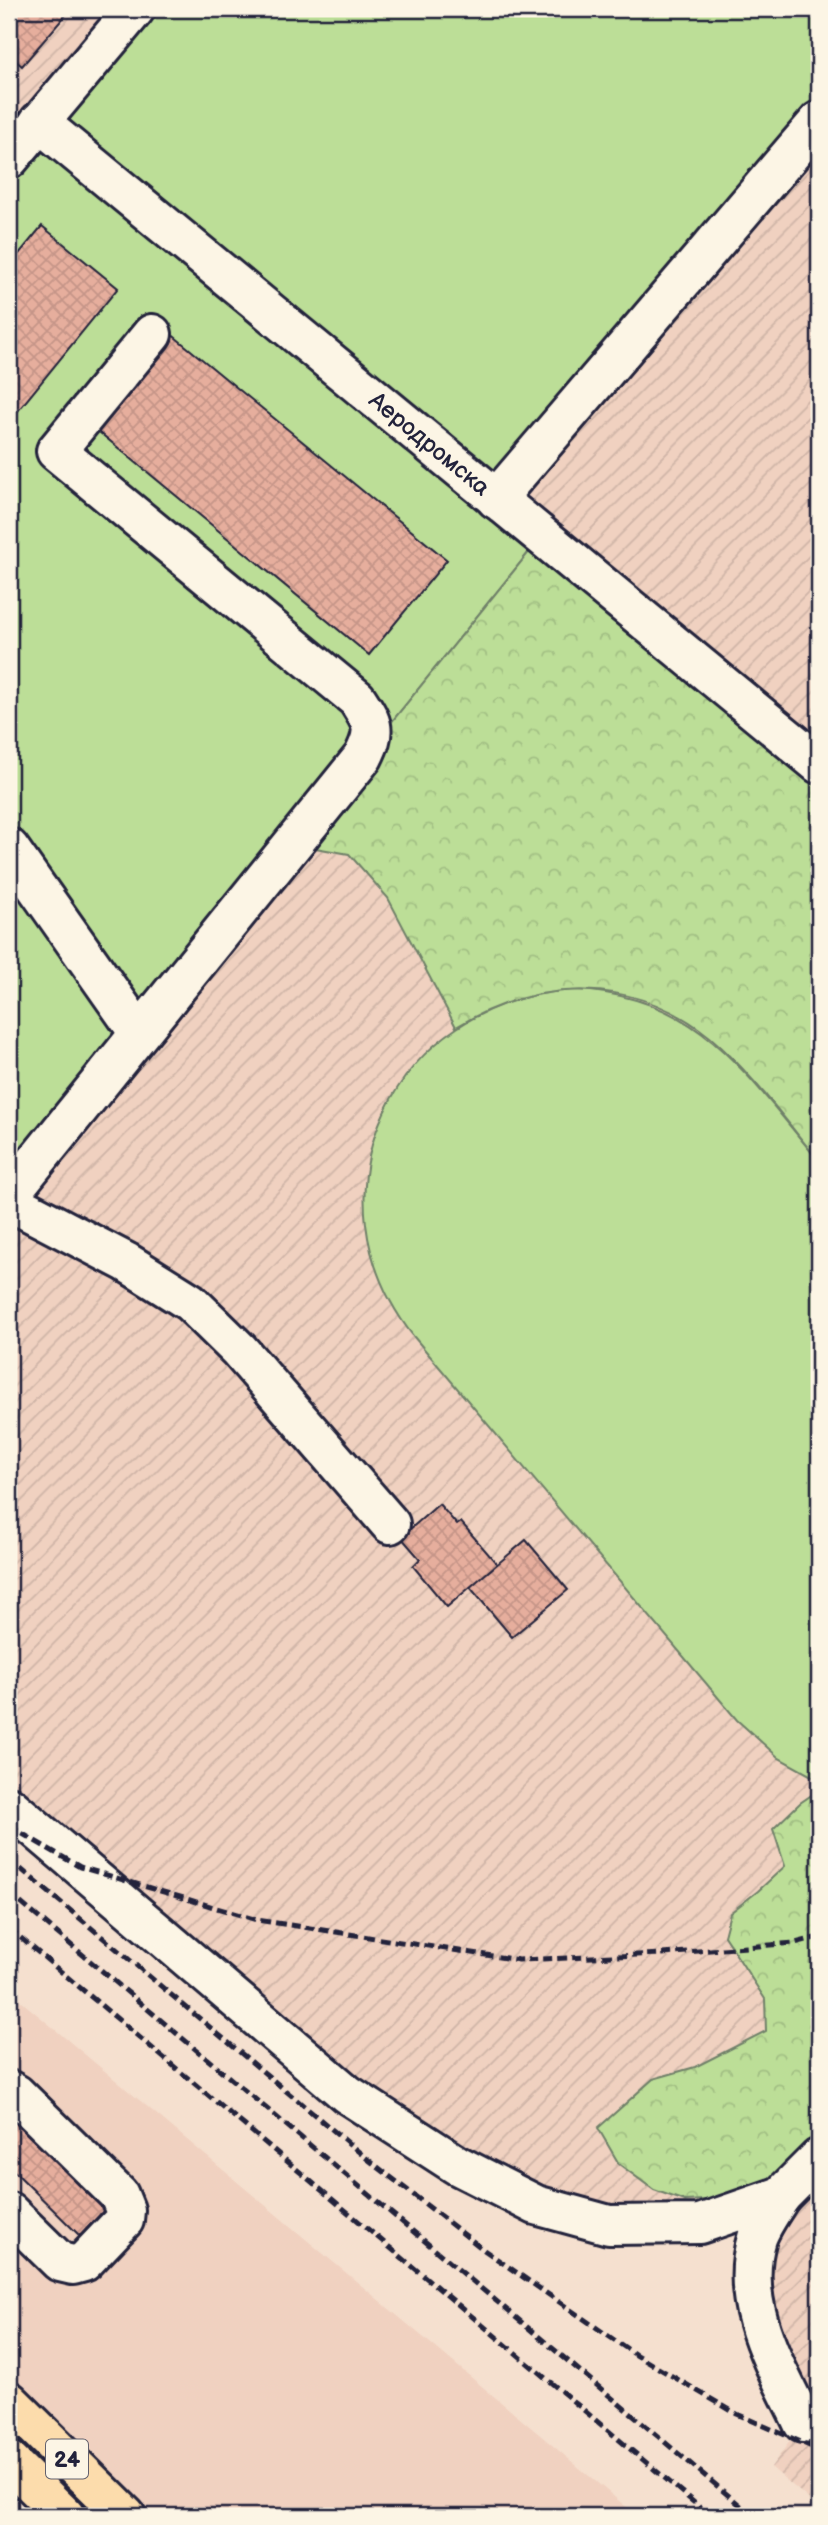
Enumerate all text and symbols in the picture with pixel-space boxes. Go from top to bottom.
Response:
street label: Аеродромска [362,385,496,502]
road number: 24 [46,2440,88,2478]

